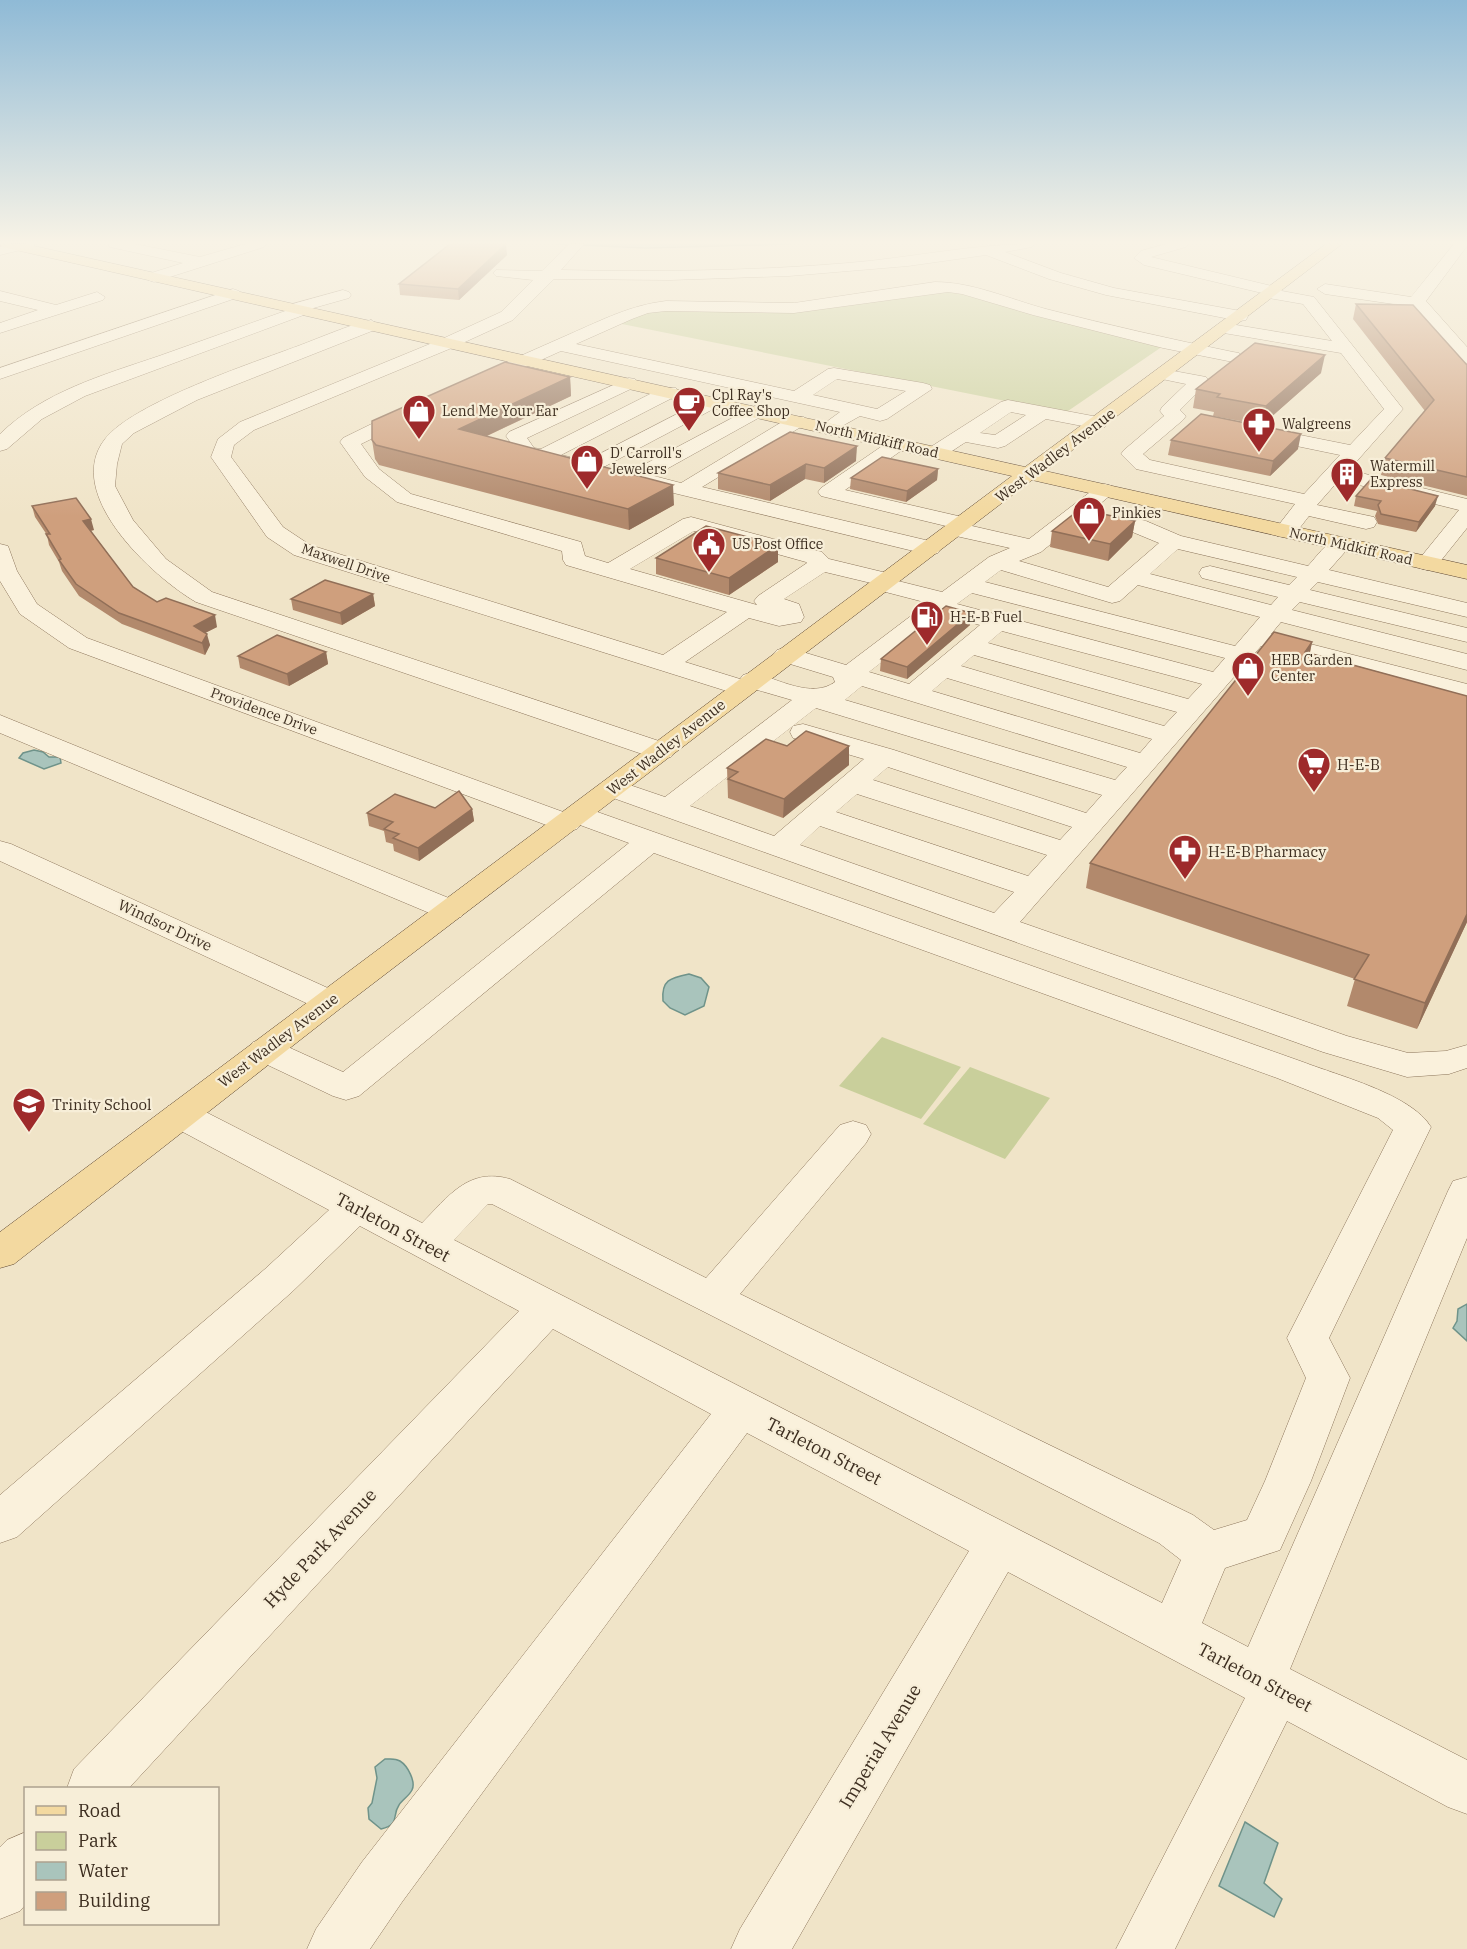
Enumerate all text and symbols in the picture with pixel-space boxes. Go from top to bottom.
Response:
cafe icon: Cpl Ray's Coffee Shop [671,385,707,432]
place label: Cpl Ray's Coffee Shop [712,386,790,420]
shop icon: Lend Me Your Ear [401,393,437,440]
place label: Lend Me Your Ear [442,402,559,420]
street label: West Wadley Avenue [991,404,1119,506]
pharmacy icon: Walgreens [1241,406,1277,453]
place label: Walgreens [1282,415,1351,433]
street label: North Midkiff Road [814,416,941,462]
shop icon: D' Carroll's Jewelers [569,443,605,490]
place label: D' Carroll's Jewelers [610,444,682,478]
building icon: Watermill Express [1329,456,1365,503]
place label: Watermill Express [1370,457,1435,491]
shop icon: Pinkies [1071,495,1107,542]
place label: Pinkies [1112,504,1161,522]
street label: North Midkiff Road [1288,523,1415,569]
public building icon: US Post Office [691,526,727,573]
place label: US Post Office [732,535,823,553]
street label: Maxwell Drive [299,539,393,587]
fuel station icon: H-E-B Fuel [909,599,945,646]
place label: H-E-B Fuel [950,608,1022,626]
shop icon: HEB Garden Center [1230,650,1266,697]
place label: HEB Garden Center [1271,651,1353,685]
street label: Providence Drive [208,683,320,739]
street label: West Wadley Avenue [603,695,729,799]
supermarket icon: H-E-B [1296,746,1332,793]
place label: H-E-B [1337,755,1380,774]
pharmacy icon: H-E-B Pharmacy [1167,833,1203,880]
place label: H-E-B Pharmacy [1208,842,1326,861]
street label: Windsor Drive [115,895,215,955]
street label: West Wadley Avenue [214,989,342,1091]
school or university icon: Trinity School [11,1086,47,1133]
place label: Trinity School [52,1095,152,1114]
street label: Tarleton Street [332,1187,454,1267]
street label: Tarleton Street [762,1412,886,1490]
street label: Hyde Park Avenue [259,1483,381,1613]
street label: Tarleton Street [1194,1637,1316,1717]
street label: Imperial Avenue [834,1680,926,1812]
legend [24,1787,219,1925]
text: Road [78,1799,121,1822]
text: Park [78,1829,118,1852]
text: Water [78,1859,128,1882]
text: Building [78,1889,150,1912]

